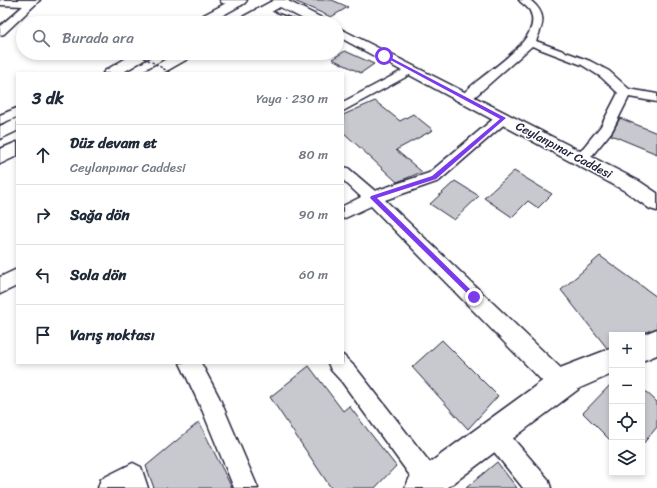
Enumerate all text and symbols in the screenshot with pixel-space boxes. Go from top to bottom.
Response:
search box [16,16,344,60]
text: Burada ara [62,25,134,51]
icon: search [30,27,52,49]
route start [375,47,393,65]
text: 3 dk [32,83,64,113]
text: Yaya · 230 m [256,87,328,110]
street label: Ceylanpınar Caddesi [512,115,617,185]
text: Düz devam et [70,130,157,156]
text: 80 m [299,143,328,166]
icon: ahead [32,144,54,166]
text: Ceylanpınar Caddesi [70,156,186,179]
text: Sağa dön [70,202,130,228]
text: 90 m [298,203,328,226]
icon: right [32,204,54,226]
text: Sola dön [70,262,126,288]
text: 60 m [299,263,328,286]
icon: left [32,264,54,286]
route end [465,288,483,306]
text: Varış noktası [70,322,155,348]
icon: arrive [32,324,54,346]
map controls [609,332,645,476]
button: + [609,332,645,368]
button: − [609,368,645,404]
button: locate [609,404,645,440]
button: layers [609,440,645,476]

